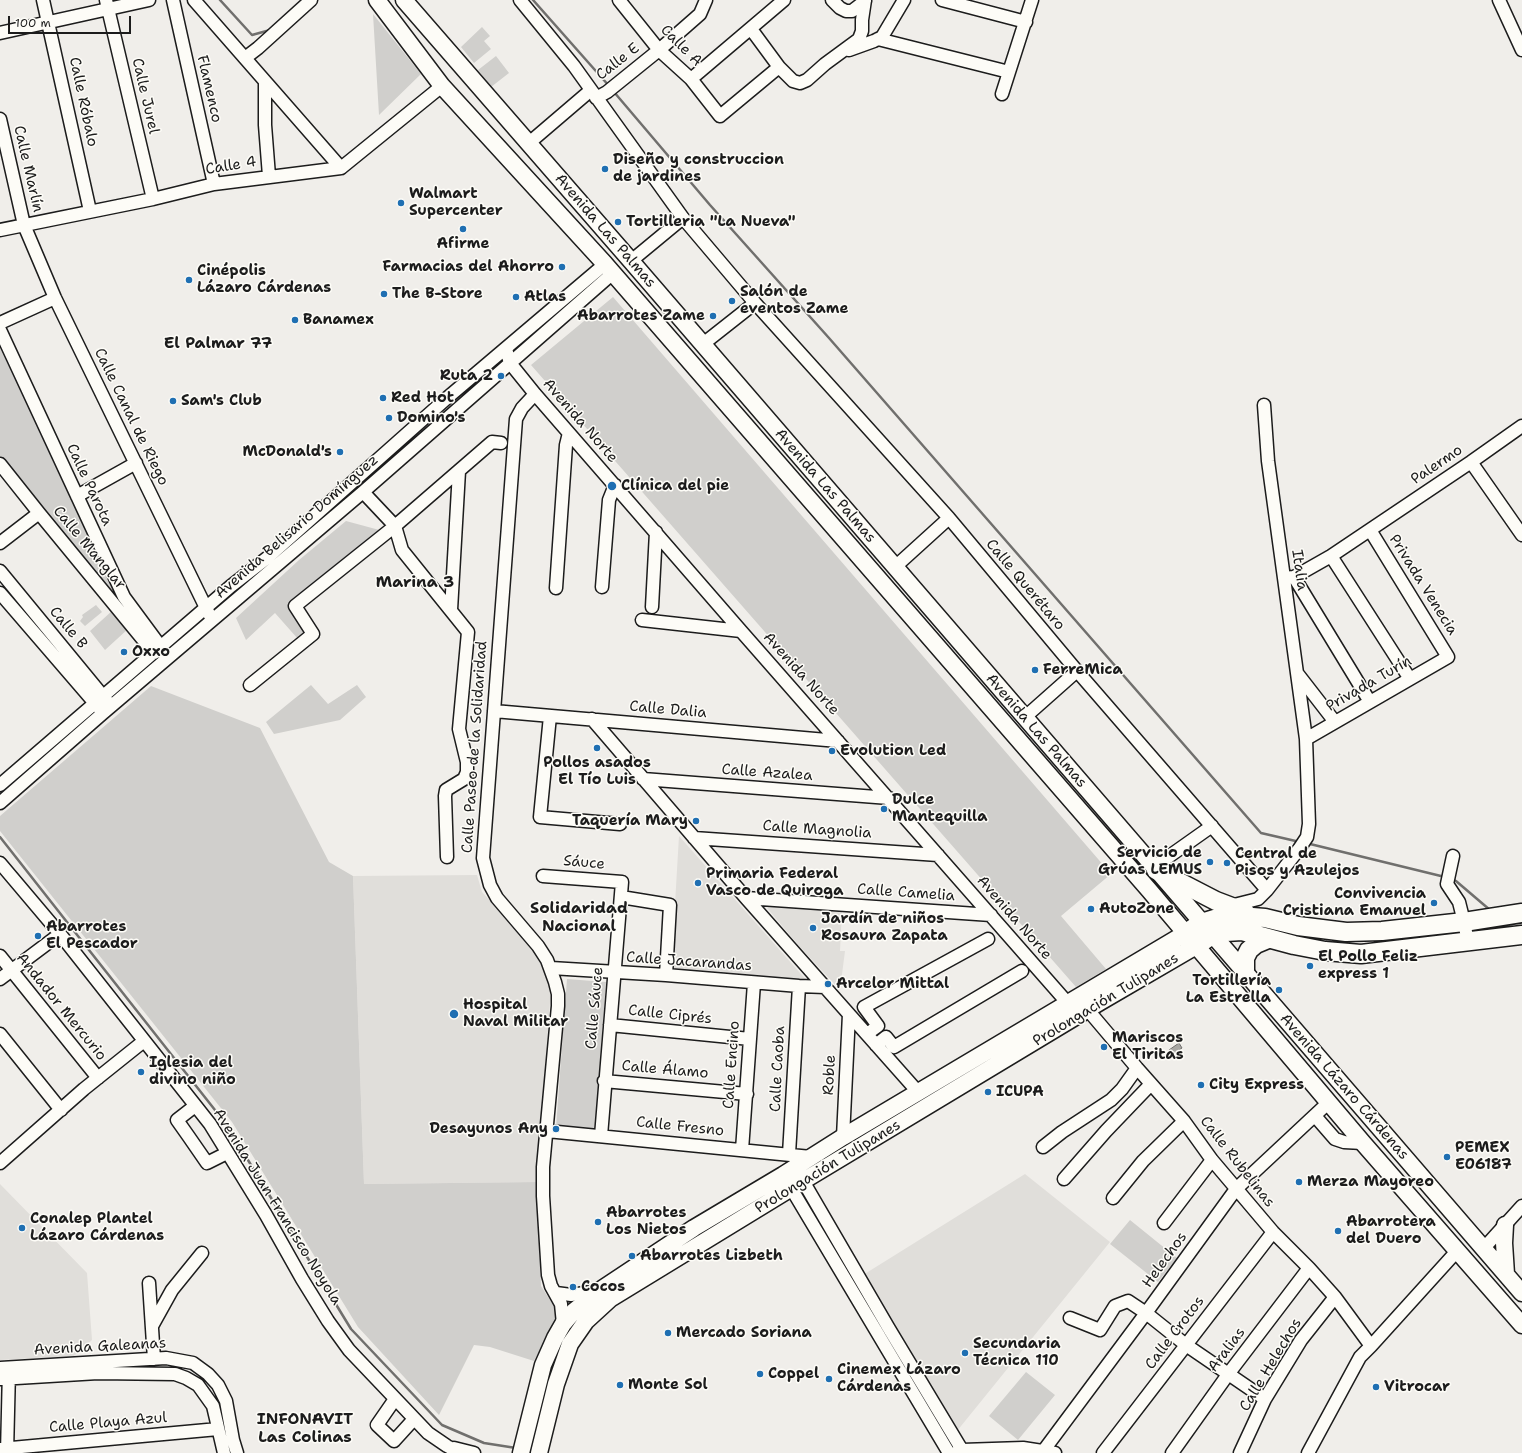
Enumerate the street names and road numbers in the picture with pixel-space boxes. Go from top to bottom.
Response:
street label: Calle A [656,21,706,71]
street label: Calle E [593,39,643,85]
street label: Flamenco [193,54,225,124]
street label: Calle Róbalo [65,56,101,148]
street label: Calle Jurel [128,56,162,136]
street label: Calle Marlín [9,124,47,214]
street label: Calle 4 [204,153,258,179]
street label: Avenida Las Palmas [551,170,659,292]
street label: Calle Canal de Riego [90,345,172,489]
street label: Avenida Norte [539,375,621,467]
street label: Avenida Las Palmas [771,425,879,547]
street label: Calle Parota [62,441,116,529]
street label: Palermo [1408,441,1466,489]
street label: Avenida Belisario Domínguez [212,451,382,603]
street label: Calle Manglar [49,503,129,593]
street label: Privada Venecia [1385,531,1461,639]
street label: Calle Querétaro [982,536,1068,634]
street label: Italia [1287,548,1311,592]
street label: Calle B [45,603,91,653]
street label: Avenida Norte [759,629,843,719]
street label: Calle Paseo de la Solidaridad [459,640,491,854]
street label: Privada Turín [1323,652,1415,716]
street label: Avenida Las Palmas [982,670,1090,792]
street label: Calle Dalia [629,698,707,722]
street label: Calle Azalea [721,761,813,785]
street label: Calle Magnolia [762,817,872,843]
street label: Sáuce [562,852,606,874]
street label: Avenida Norte [973,872,1055,964]
street label: Calle Camelia [856,881,956,905]
street label: Calle Jacarandas [625,949,753,975]
street label: Prolongación Tulipanes [1030,949,1182,1051]
street label: Andador Mercurio [12,950,110,1064]
street label: Calle Sáuce [582,966,608,1050]
street label: Calle Ciprés [627,1002,713,1028]
street label: Avenida Lázaro Cárdenas [1276,1010,1412,1164]
street label: Calle Encino [720,1020,744,1110]
street label: Calle Caoba [767,1026,789,1112]
street label: Roble [820,1054,840,1096]
street label: Calle Álamo [621,1057,709,1083]
street label: Avenida Juan Francisco Noyola [209,1105,345,1309]
street label: Calle Fresno [635,1113,725,1141]
street label: Calle Rubelinas [1196,1113,1278,1211]
street label: Prolongación Tulipanes [752,1116,904,1218]
street label: Helechos [1139,1229,1191,1291]
street label: Calle Crotos [1142,1293,1208,1373]
street label: Calle Helechos [1236,1315,1306,1415]
street label: Aralias [1204,1324,1250,1376]
street label: Avenida Galeanas [33,1335,167,1359]
street label: Calle Playa Azul [48,1409,168,1437]

